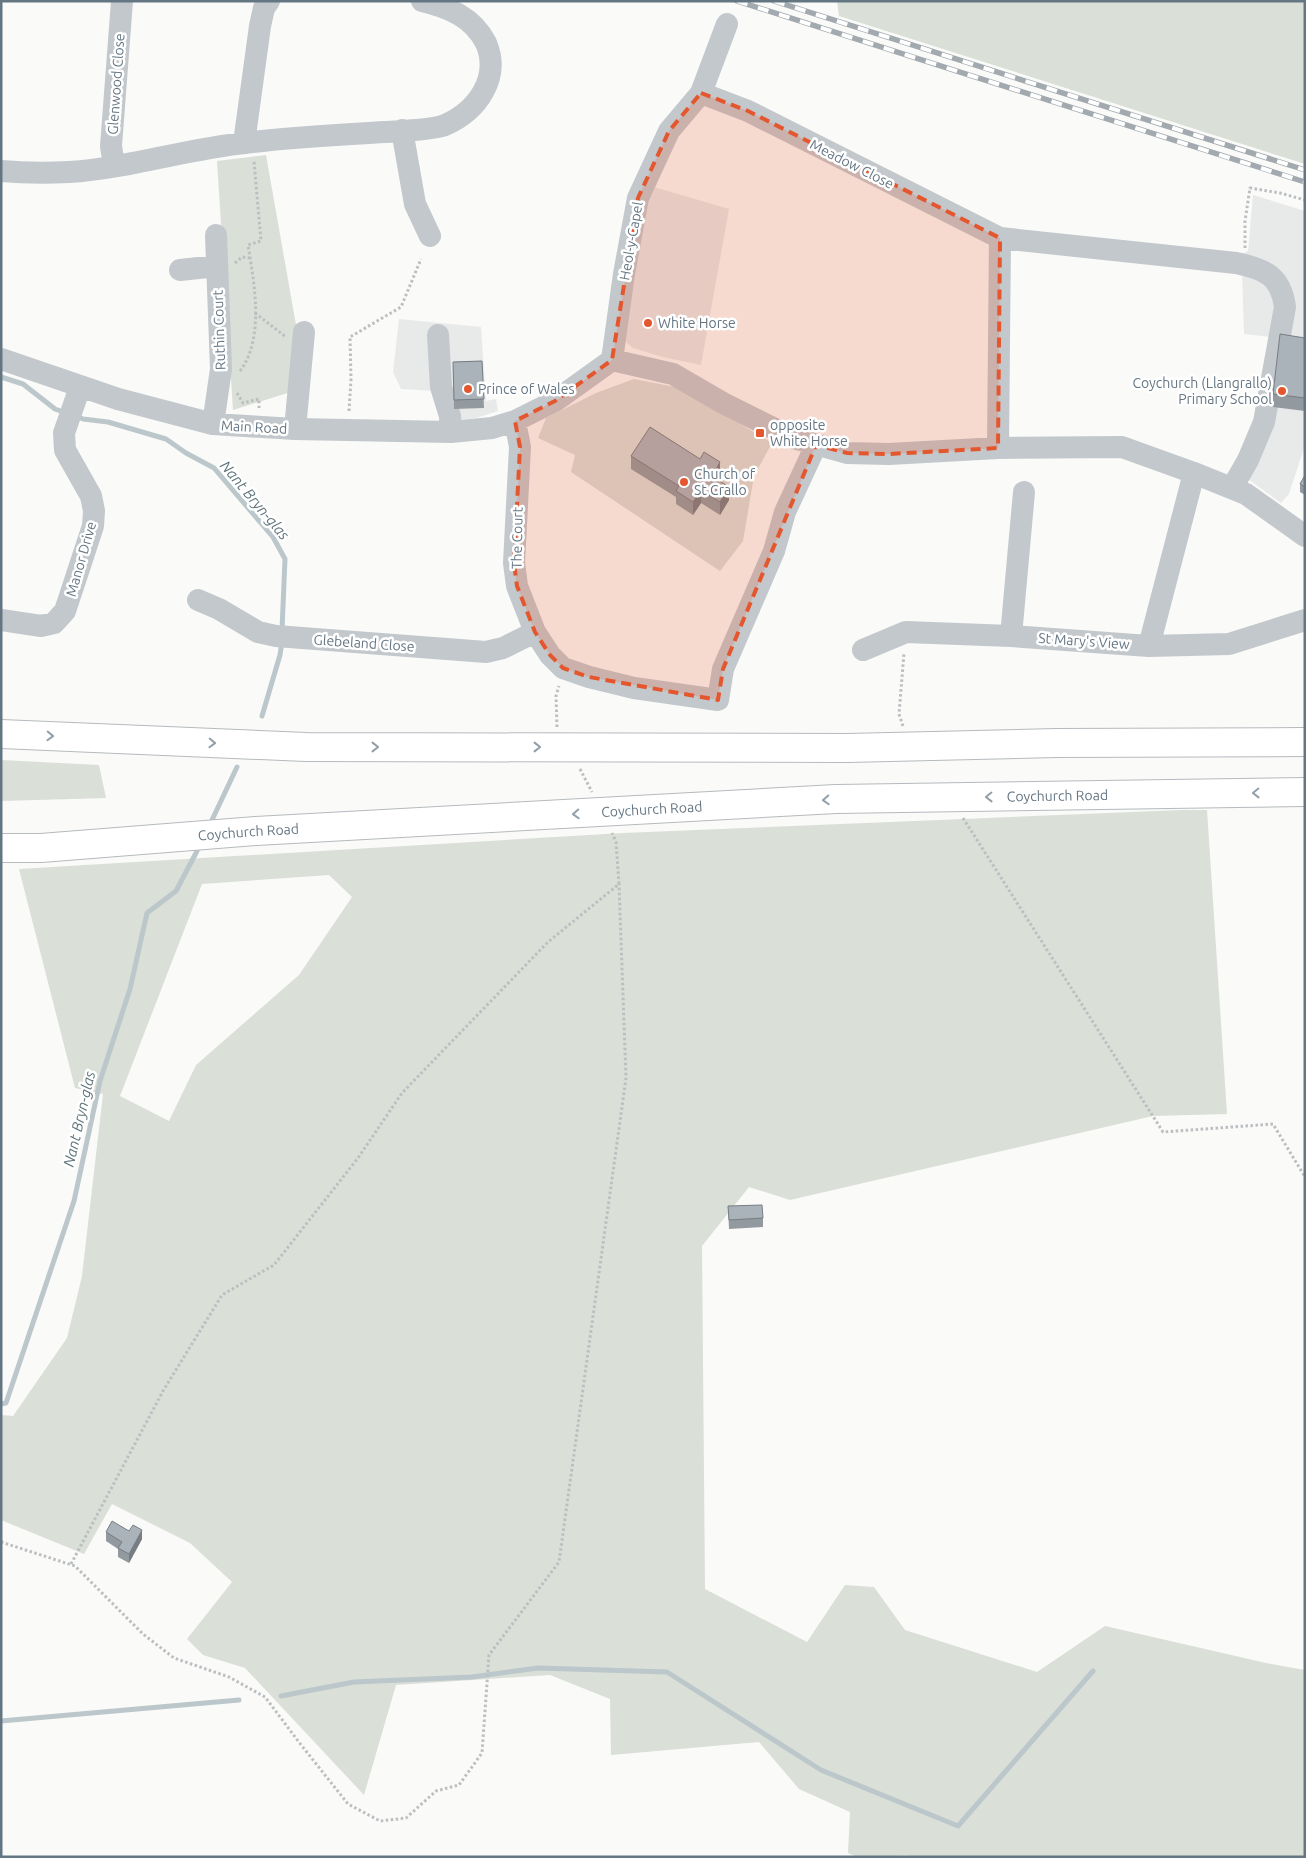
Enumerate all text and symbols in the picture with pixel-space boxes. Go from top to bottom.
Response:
street label: Glenwood Close [104,33,128,135]
street label: Meadow Close [807,136,897,192]
street label: Heol-y-Capel [616,200,646,282]
street label: Ruthin Court [210,289,228,370]
place label: White Horse [658,315,736,331]
marker: White Horse [642,317,654,329]
place label: Coychurch (Llangrallo) Primary School [1132,375,1272,407]
place label: Prince of Wales [478,381,575,397]
marker: Prince of Wales [462,383,474,395]
marker: Coychurch (Llangrallo) Primary School [1276,385,1288,397]
street label: Main Road [221,417,287,437]
place label: opposite White Horse [770,417,848,449]
marker: opposite White Horse [754,427,766,439]
water label: Nant Bryn-glas [217,457,293,543]
place label: Church of St Crallo [694,466,756,498]
marker: Church of St Crallo [678,476,690,488]
street label: The Court [508,506,526,569]
street label: Manor Drive [63,520,99,598]
street label: St Mary's View [1038,630,1130,652]
street label: Glebeland Close [313,631,415,655]
one-way arrow [46,731,54,741]
one-way arrow [209,737,217,748]
one-way arrow [371,742,379,752]
one-way arrow [534,742,541,752]
street label: Coychurch Road [1007,787,1108,804]
one-way arrow [1252,788,1260,798]
one-way arrow [984,792,992,802]
one-way arrow [822,794,830,805]
street label: Coychurch Road [601,798,703,820]
one-way arrow [572,808,580,819]
street label: Coychurch Road [197,821,299,844]
water label: Nant Bryn-glas [60,1069,98,1169]

